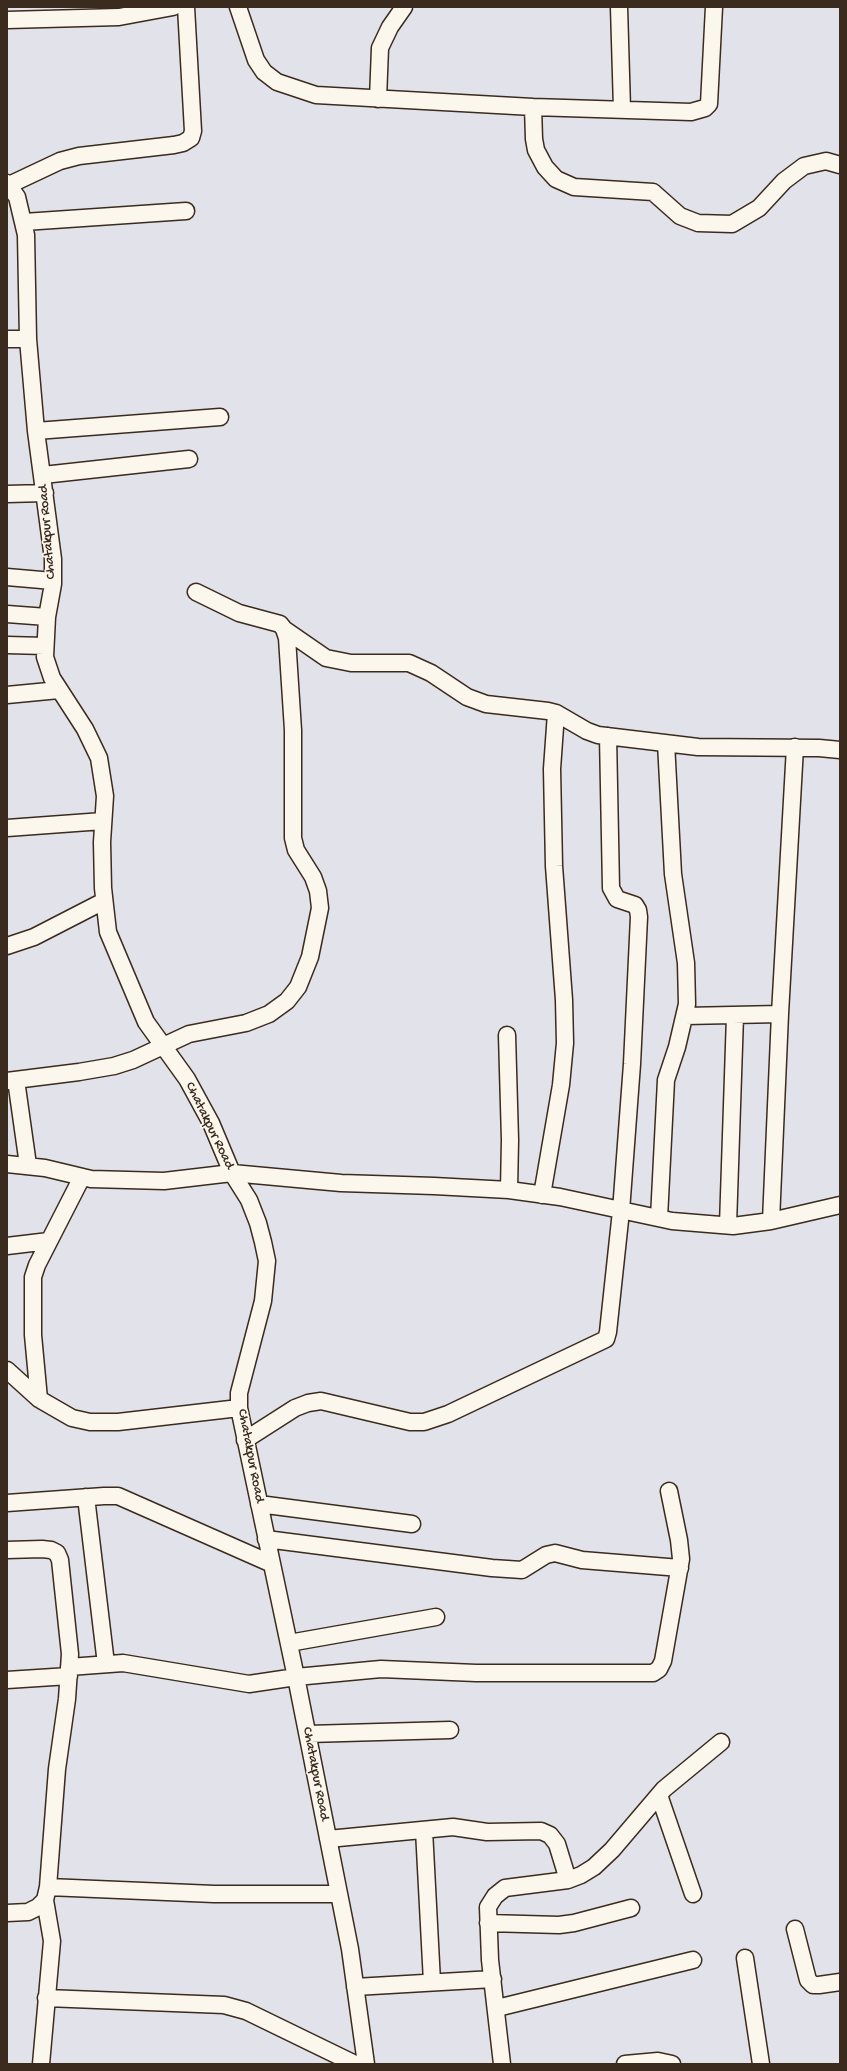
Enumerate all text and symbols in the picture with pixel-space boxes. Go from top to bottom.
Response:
street label: Chatakpur Road [35,484,61,580]
street label: Chatakpur Road [181,1080,237,1172]
street label: Chatakpur Road [233,1408,267,1504]
street label: Chatakpur Road [298,1726,332,1822]

